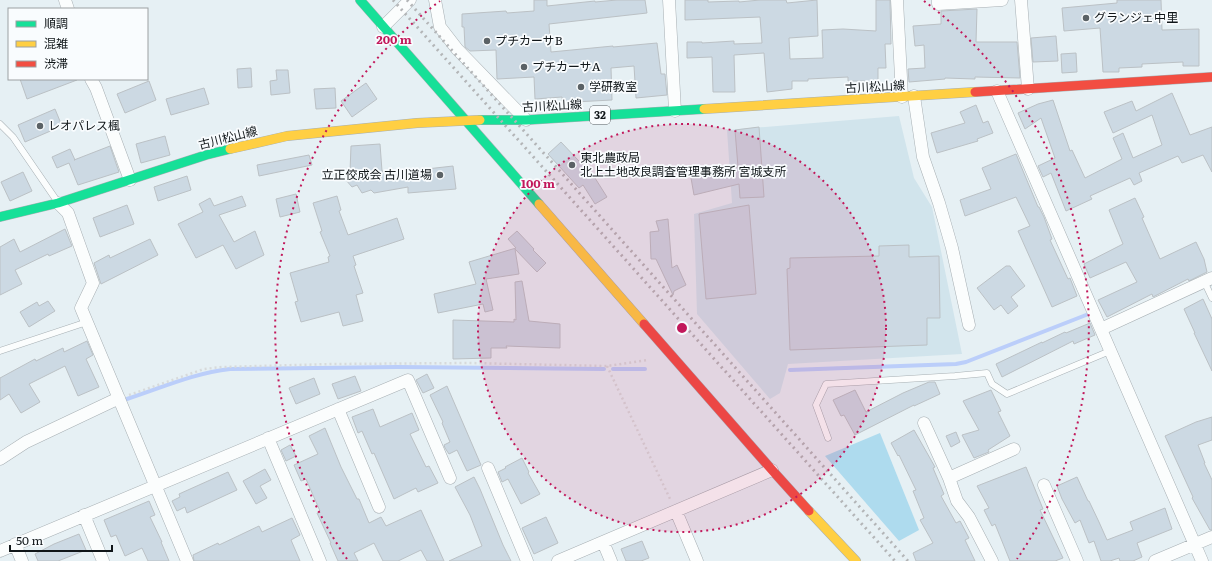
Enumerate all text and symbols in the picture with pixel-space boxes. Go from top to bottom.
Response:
legend [8,8,148,80]
place label: グランジェ中里 [1094,8,1178,26]
marker: グランジェ中里 [1081,13,1091,23]
text: 順調 [44,14,68,32]
text: 200 m [376,30,412,48]
place label: プチカーサB [495,31,563,49]
text: 混雑 [44,34,68,52]
marker: プチカーサB [482,36,492,46]
text: 渋滞 [44,54,68,72]
place label: プチカーサA [532,57,601,75]
marker: プチカーサA [519,62,529,72]
street label: 古川松山線 [845,75,905,97]
place label: 学研教室 [589,77,637,95]
marker: 学研教室 [576,82,586,92]
street label: 古川松山線 [522,94,582,116]
road number: 32 [590,106,610,124]
place label: レオパレス楓 [48,116,120,134]
marker: レオパレス楓 [35,121,45,131]
street label: 古川松山線 [196,121,259,153]
place label: 東北農政局 北上土地改良調査管理事務所 宮城支所 [580,148,786,180]
marker: 東北農政局 北上土地改良調査管理事務所 宮城支所 [567,160,577,170]
place label: 立正佼成会 古川道場 [322,165,432,183]
marker: 立正佼成会 古川道場 [435,170,445,180]
text: 100 m [521,174,555,192]
centre of rings [675,321,689,335]
scale bar [10,527,112,553]
text: 50 m [16,531,43,549]

